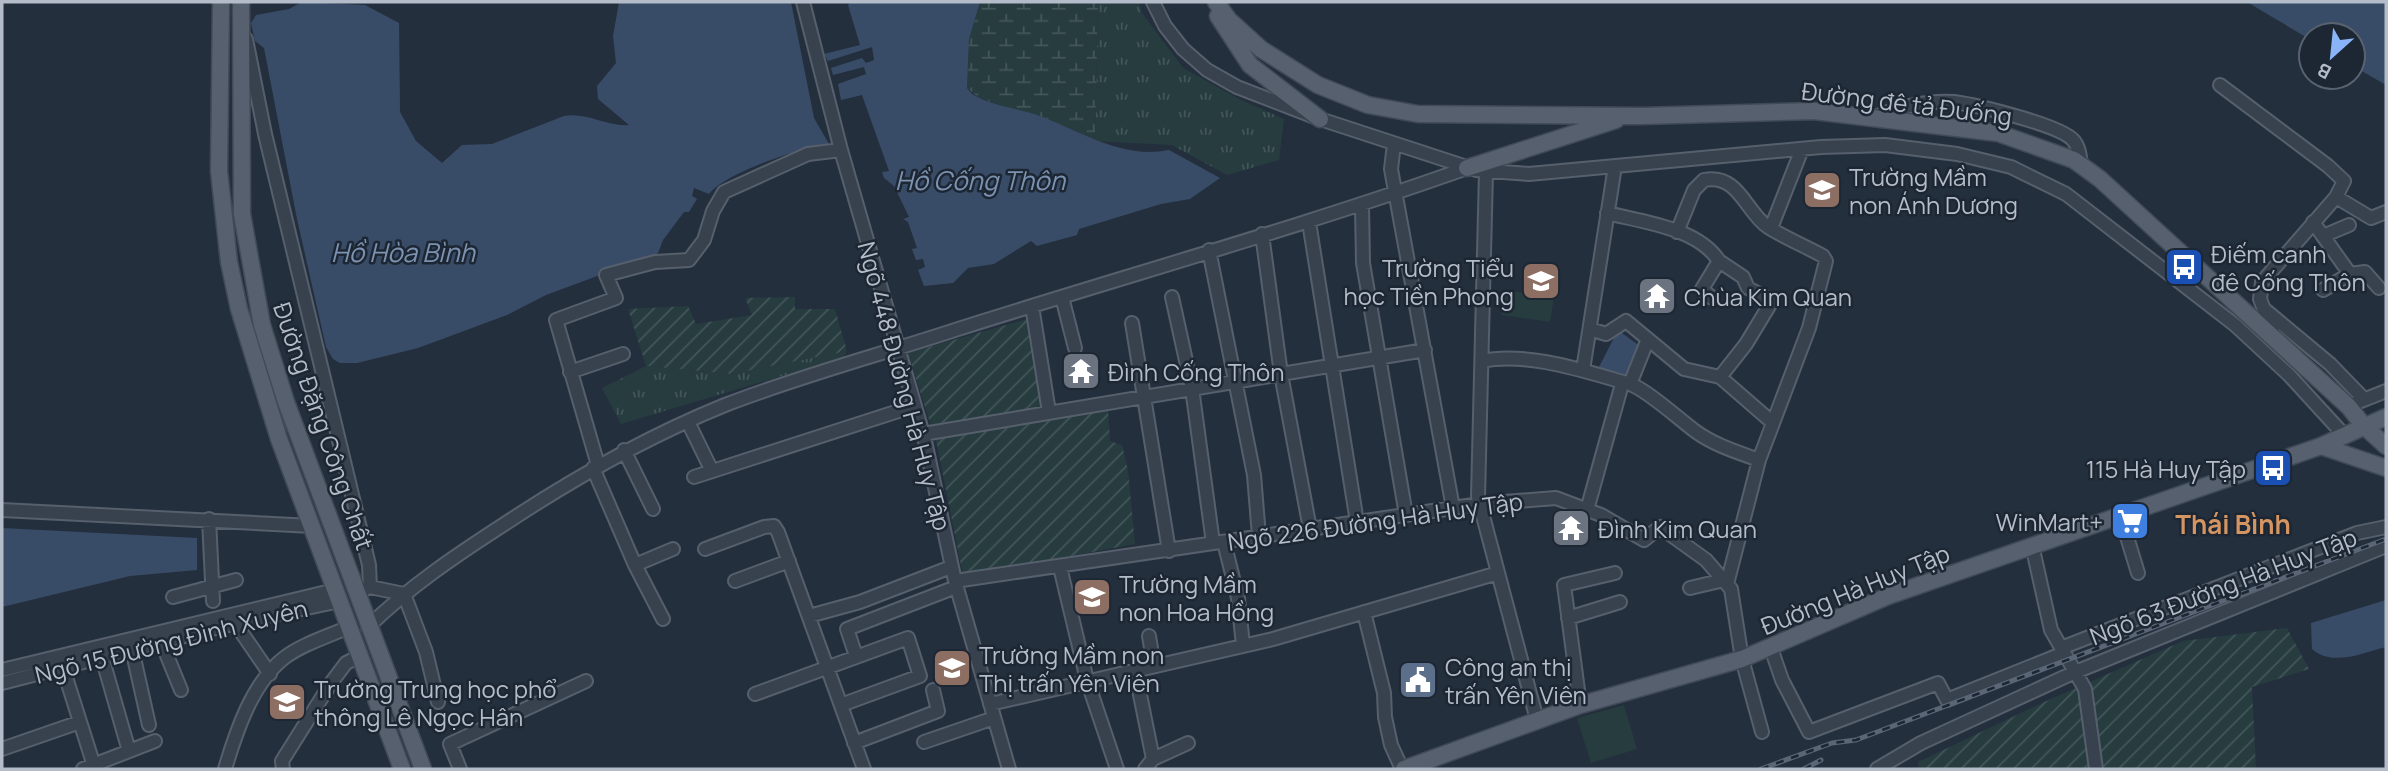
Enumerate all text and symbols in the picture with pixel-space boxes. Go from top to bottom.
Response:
north arrow [2297,21,2367,91]
text: B [2313,57,2336,85]
street label: Đường đê tả Đuống [1800,74,2014,132]
place label: Trường Mầm non Ánh Dương [1849,160,2018,221]
water label: Hồ Cống Thôn [895,162,1067,198]
school or university icon: Trường Mầm non Ánh Dương [1801,169,1843,211]
water label: Hồ Hòa Bình [331,234,477,270]
place label: Điếm canh đê Cống Thôn [2211,237,2366,298]
street label: Ngõ 448 Đường Hà Huy Tập [851,238,959,534]
bus stop icon: Điếm canh đê Cống Thôn [2163,246,2205,288]
place label: Trường Tiểu học Tiền Phong [1343,251,1514,312]
school or university icon: Trường Tiểu học Tiền Phong [1520,260,1562,302]
temple icon: Chùa Kim Quan [1636,275,1678,317]
place label: Chùa Kim Quan [1684,280,1852,313]
street label: Đường Đặng Công Chất [266,298,382,554]
temple icon: Đình Cống Thôn [1060,350,1102,392]
place label: Đình Cống Thôn [1108,355,1285,388]
bus stop icon: 115 Hà Huy Tập [2252,447,2294,489]
place label: 115 Hà Huy Tập [2086,452,2246,485]
street label: Ngõ 226 Đường Hà Huy Tập [1225,484,1525,558]
supermarket icon: WinMart+ [2109,500,2151,542]
place label: WinMart+ [1996,505,2103,538]
district label: Thái Bình [2175,506,2291,542]
temple icon: Đình Kim Quan [1550,507,1592,549]
place label: Đình Kim Quan [1598,512,1757,545]
street label: Ngõ 63 Đường Hà Huy Tập [2085,520,2361,652]
street label: Đường Hà Huy Tập [1756,536,1954,642]
place label: Trường Mầm non Hoa Hồng [1119,567,1274,628]
school or university icon: Trường Mầm non Hoa Hồng [1071,576,1113,618]
street label: Ngõ 15 Đường Đình Xuyên [31,591,311,691]
place label: Trường Mầm non Thị trấn Yên Viên [979,638,1164,699]
school or university icon: Trường Mầm non Thị trấn Yên Viên [931,647,973,689]
place label: Công an thị trấn Yên Viên [1445,650,1587,711]
public building icon: Công an thị trấn Yên Viên [1397,659,1439,701]
place label: Trường Trung học phổ thông Lê Ngọc Hân [314,672,556,733]
school or university icon: Trường Trung học phổ thông Lê Ngọc Hân [266,681,308,723]

